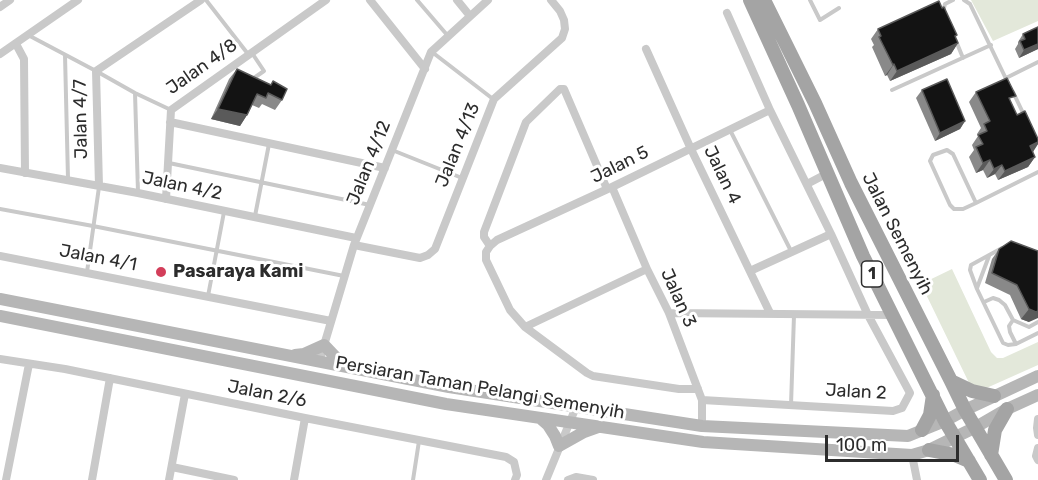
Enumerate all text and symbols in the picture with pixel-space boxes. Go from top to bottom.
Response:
street label: Jalan 4/8 [162,35,242,99]
street label: Jalan 4/7 [70,79,92,159]
street label: Jalan 4/13 [431,100,485,190]
street label: Jalan 4/12 [342,118,396,208]
street label: Jalan 5 [588,142,652,188]
street label: Jalan 4 [699,142,745,208]
street label: Jalan 4/2 [140,167,224,205]
street label: Jalan Semenyih [857,169,937,299]
street label: Jalan 4/1 [57,240,139,276]
place label: Pasaraya Kami [173,261,303,283]
road number: 1 [862,261,882,287]
marker: Pasaraya Kami [154,265,168,279]
street label: Jalan 3 [656,265,700,331]
street label: Persiaran Taman Pelangi Semenyih [334,352,626,424]
street label: Jalan 2/6 [226,376,308,412]
street label: Jalan 2 [825,380,887,404]
scale bar [828,423,962,461]
text: 100 m [836,434,887,456]

